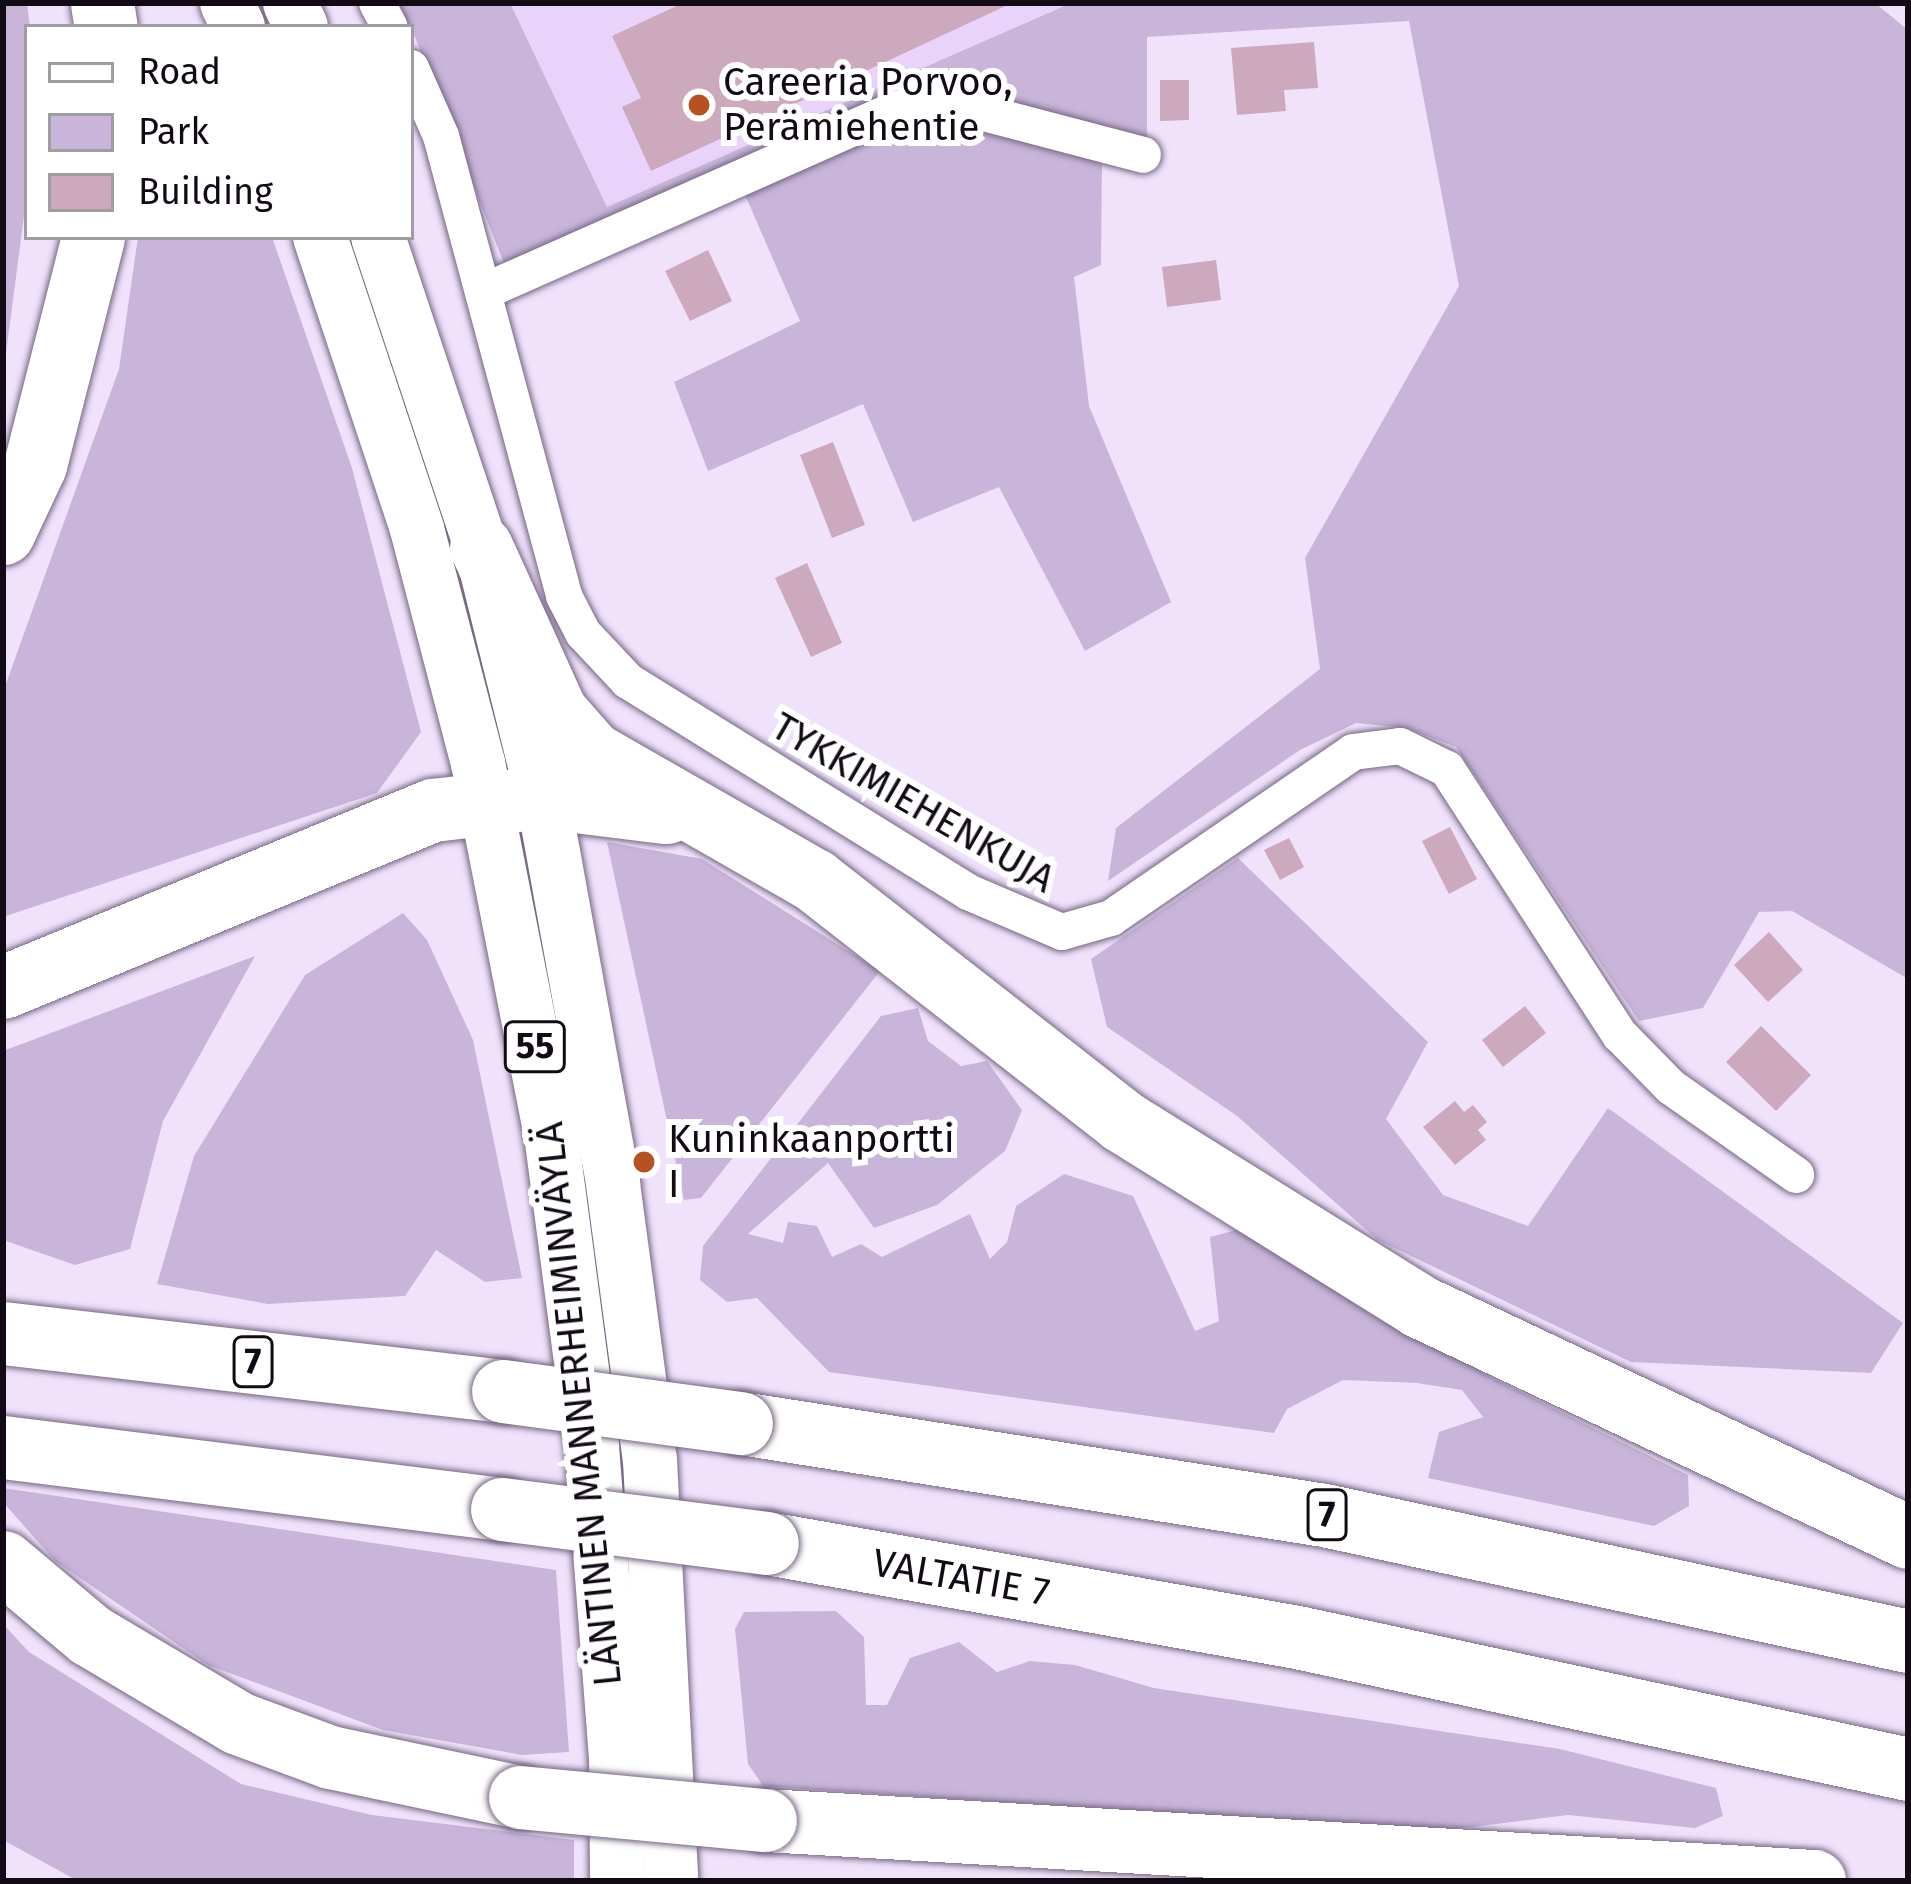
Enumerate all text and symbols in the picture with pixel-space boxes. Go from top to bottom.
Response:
legend [24,24,414,240]
text: Road [138,50,221,94]
place label: Careeria Porvoo, Perämiehentie [723,60,1013,151]
marker: Careeria Porvoo, Perämiehentie [686,92,712,118]
text: Park [138,110,209,154]
text: Building [138,170,273,214]
street label: TYKKIMIEHENKUJA [763,703,1063,903]
road number: 55 [502,1017,568,1077]
place label: Kuninkaanportti I [668,1117,955,1208]
street label: LÄNTINEN MANNERHEIMINVÄYLÄ [526,1120,632,1688]
marker: Kuninkaanportti I [631,1149,657,1175]
road number: 7 [232,1332,274,1392]
road number: 7 [1306,1485,1348,1545]
street label: VALTATIE 7 [869,1539,1053,1617]

